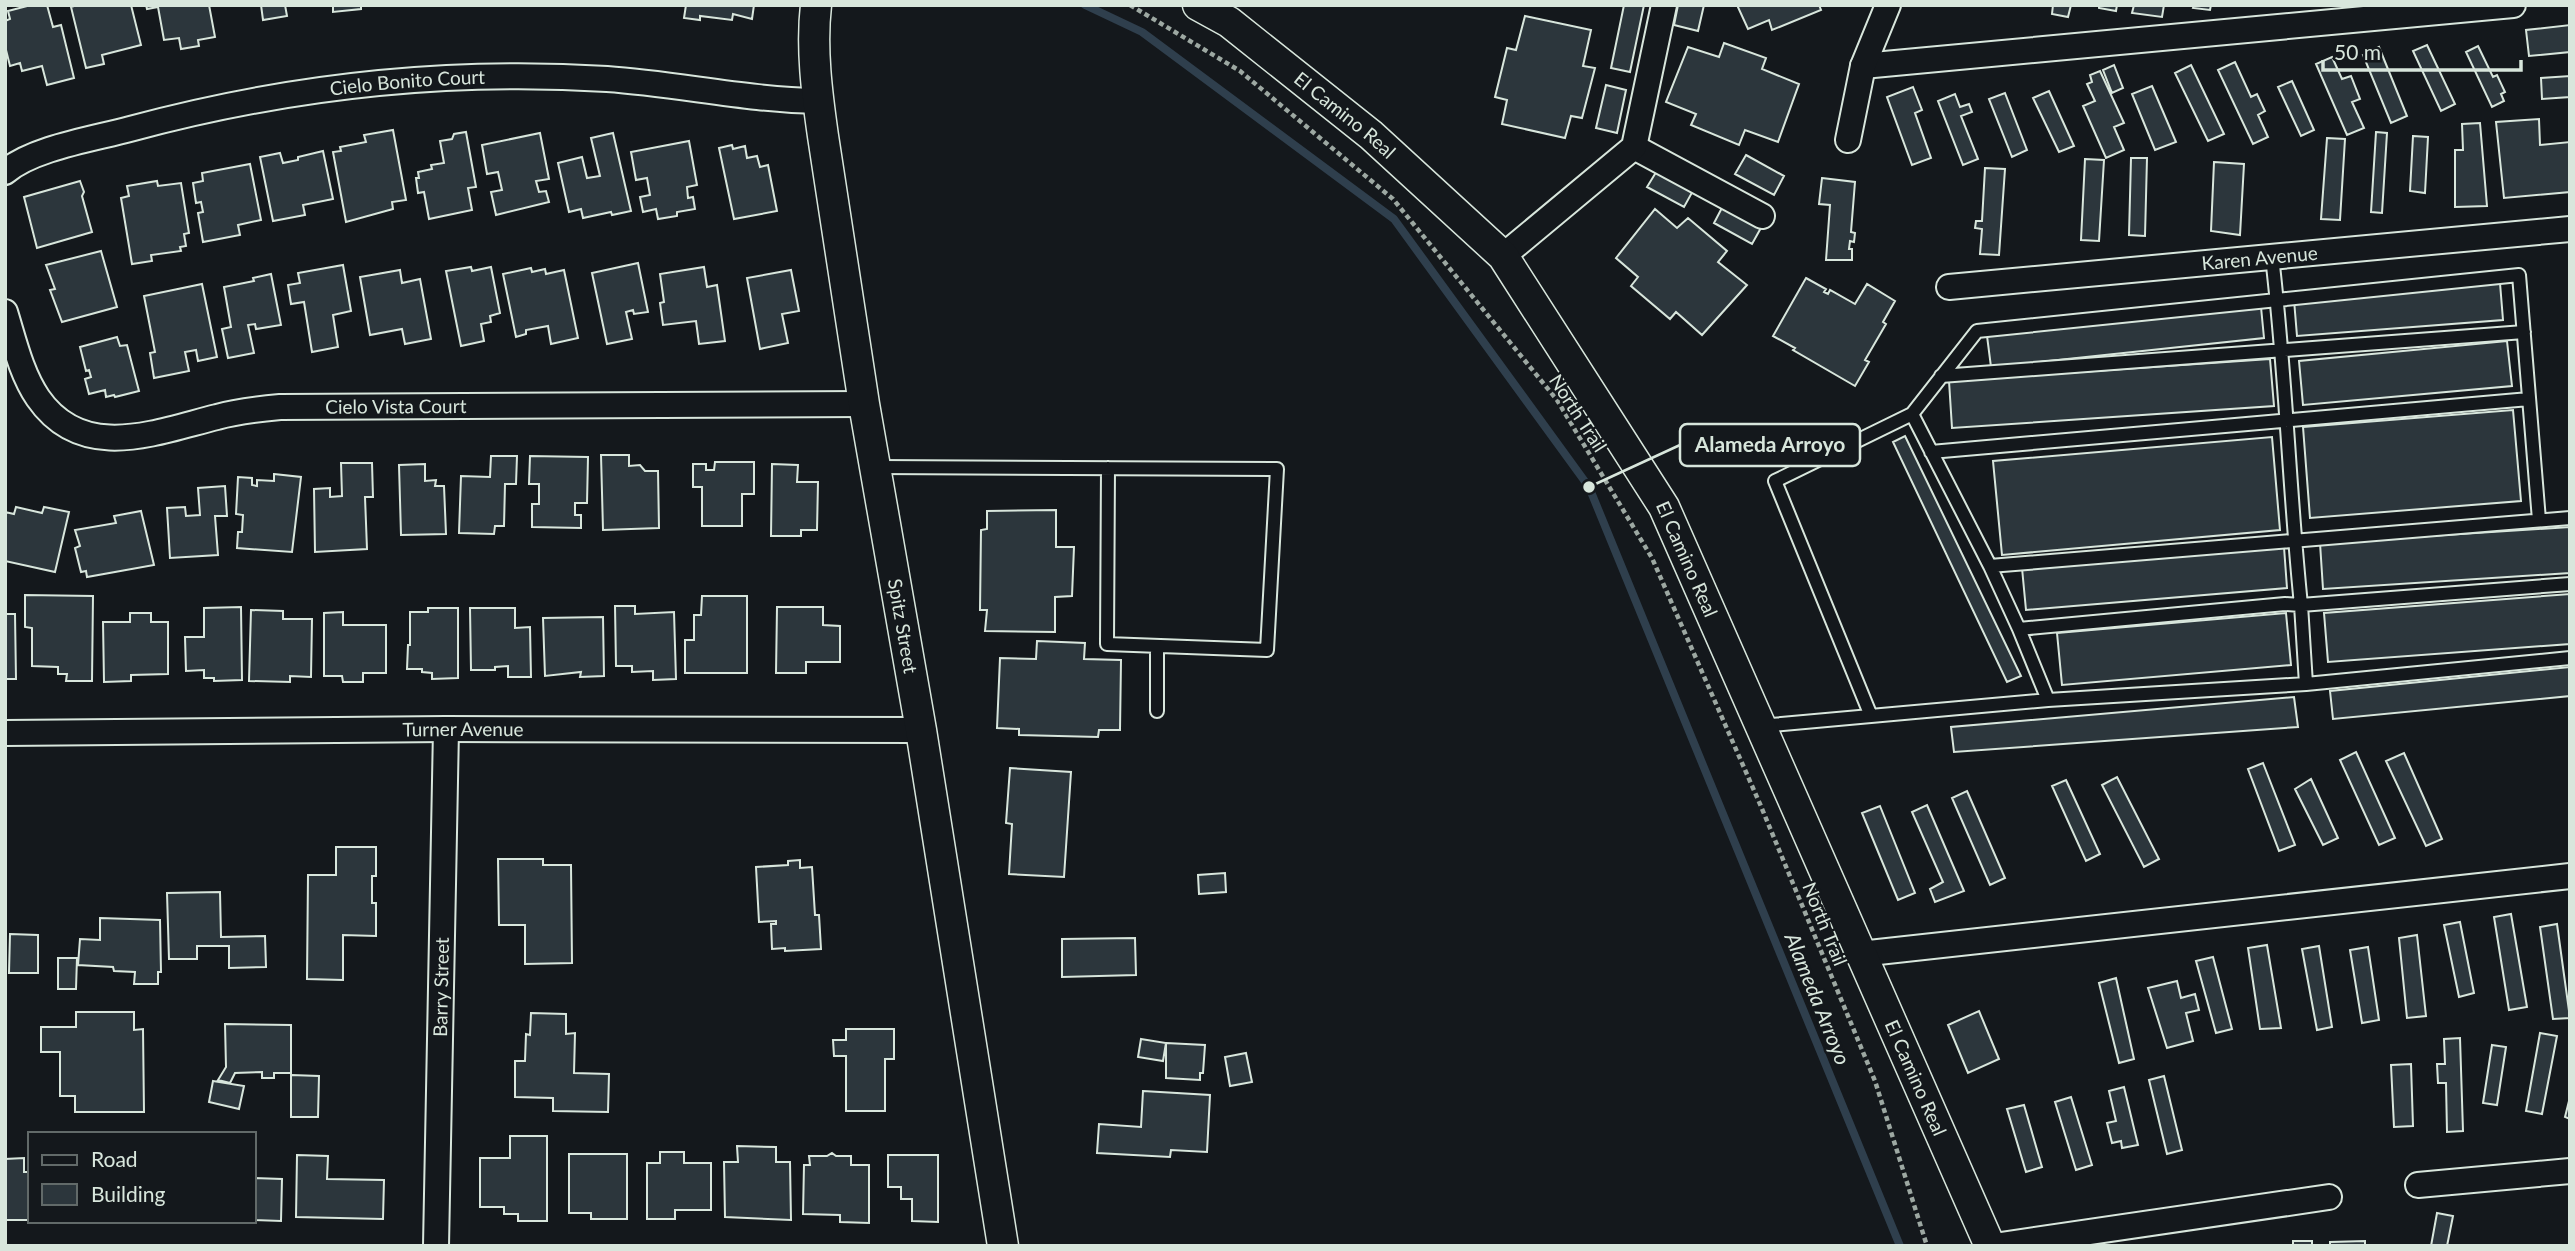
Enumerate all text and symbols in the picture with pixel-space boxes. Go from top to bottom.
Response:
scale bar [2323,28,2521,72]
text: 50 m [2334,39,2381,64]
street label: Cielo Bonito Court [328,65,485,100]
street label: El Camino Real [1290,67,1401,163]
street label: Karen Avenue [2201,241,2319,274]
street label: North Trail [1545,370,1612,456]
street label: Cielo Vista Court [325,394,467,418]
callout: Alameda Arroyo [1680,424,1860,466]
text: Alameda Arroyo [1694,431,1845,456]
street label: El Camino Real [1652,497,1723,620]
street label: Spitz Street [884,577,923,675]
street label: Turner Avenue [402,717,524,740]
street label: North Trail [1798,879,1853,969]
water label: Alameda Arroyo [1780,928,1856,1068]
street label: Barry Street [428,937,453,1037]
street label: El Camino Real [1881,1016,1952,1139]
legend [28,1132,256,1223]
text: Road [91,1146,138,1171]
text: Building [91,1181,166,1206]

